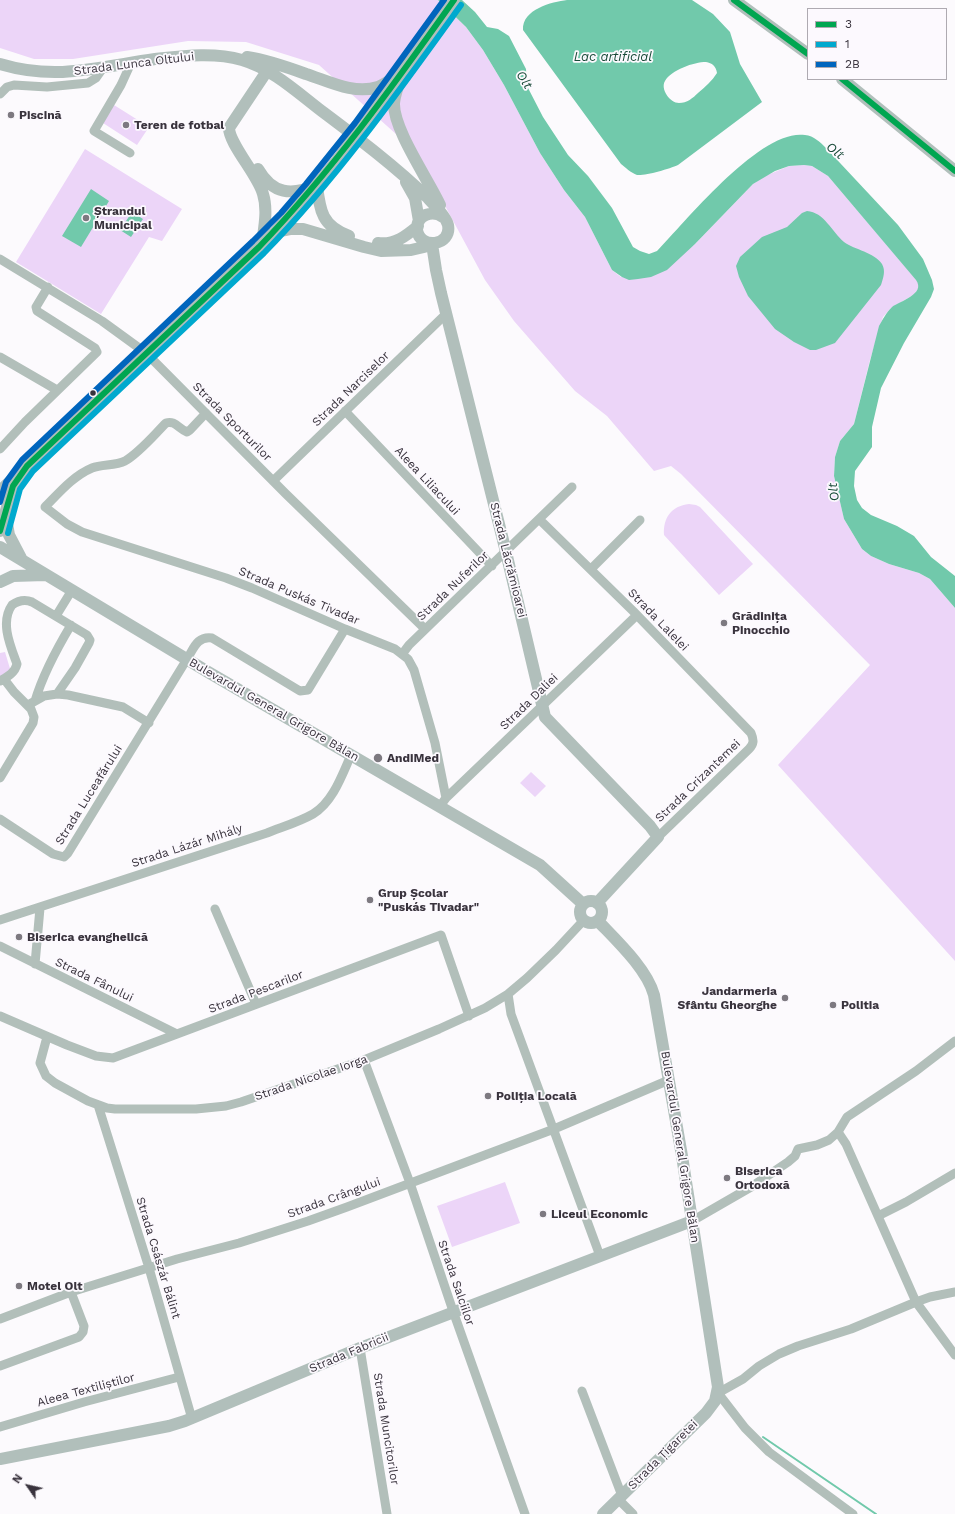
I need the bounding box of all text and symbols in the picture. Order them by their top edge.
legend [807,8,947,80]
text: 3 [845,17,852,31]
text: 1 [845,37,850,51]
street label: Strada Lunca Oltului [73,49,195,79]
water label: Lac artificial [574,49,652,65]
text: 2B [845,57,860,71]
water label: Olt [512,68,536,92]
place label: Piscină [19,108,62,122]
marker: Piscină [6,110,16,120]
place label: Teren de fotbal [134,118,224,132]
marker: Teren de fotbal [121,120,131,130]
water label: Olt [823,139,847,163]
place label: Ștrandul Municipal [94,204,152,232]
marker: Ștrandul Municipal [81,213,91,223]
street label: Strada Narciselor [309,348,393,430]
street label: Strada Sporturilor [189,379,275,465]
unlabelled marker [88,388,98,398]
street label: Aleea Liliacului [391,444,463,518]
water label: Olt [825,482,843,502]
street label: Strada Lăcrămioarei [487,501,529,619]
street label: Strada Nuferilor [414,548,492,624]
street label: Strada Puskás Tivadar [236,564,362,628]
street label: Strada Lalelei [625,586,691,654]
place label: Grădinița Pinocchio [732,609,790,637]
marker: Grădinița Pinocchio [719,618,729,628]
street label: Bulevardul General Grigore Bălan [186,655,362,765]
street label: Strada Daliei [497,671,561,733]
street label: Strada Crizantemei [652,737,744,825]
street label: Strada Luceafărului [52,742,126,848]
place label: AndiMed [387,751,439,765]
marker: AndiMed [372,752,384,764]
street label: Strada Lázár Mihály [130,821,244,871]
place label: Grup Școlar "Puskás Tivadar" [378,886,479,914]
marker: Grup Școlar "Puskás Tivadar" [365,895,375,905]
place label: Biserica evanghelică [27,930,148,944]
marker: Biserica evanghelică [14,932,24,942]
street label: Strada Fânului [53,955,135,1005]
street label: Strada Pescarilor [207,967,305,1017]
place label: Jandarmeria Sfântu Gheorghe [678,984,777,1012]
marker: Jandarmeria Sfântu Gheorghe [780,993,790,1003]
place label: Politia [841,998,879,1012]
marker: Politia [828,1000,838,1010]
street label: Bulevardul General Grigore Bălan [658,1050,702,1244]
street label: Strada Nicolae Iorga [253,1052,369,1104]
place label: Poliția Locală [496,1089,577,1103]
marker: Poliția Locală [483,1091,493,1101]
place label: Biserica Ortodoxă [735,1164,790,1192]
marker: Biserica Ortodoxă [722,1173,732,1183]
street label: Strada Crângului [286,1174,382,1222]
street label: Strada Császár Bálint [133,1195,183,1321]
place label: Liceul Economic [551,1207,648,1221]
marker: Liceul Economic [538,1209,548,1219]
street label: Strada Salciilor [435,1238,477,1328]
place label: Motel Olt [27,1279,82,1293]
marker: Motel Olt [14,1281,24,1291]
street label: Strada Fabricii [307,1330,391,1376]
street label: Aleea Textiliștilor [35,1370,137,1410]
street label: Strada Muncitorilor [370,1372,402,1486]
street label: Strada Țigaretei [625,1417,701,1493]
north arrow [8,1466,48,1506]
text: N [10,1472,25,1486]

